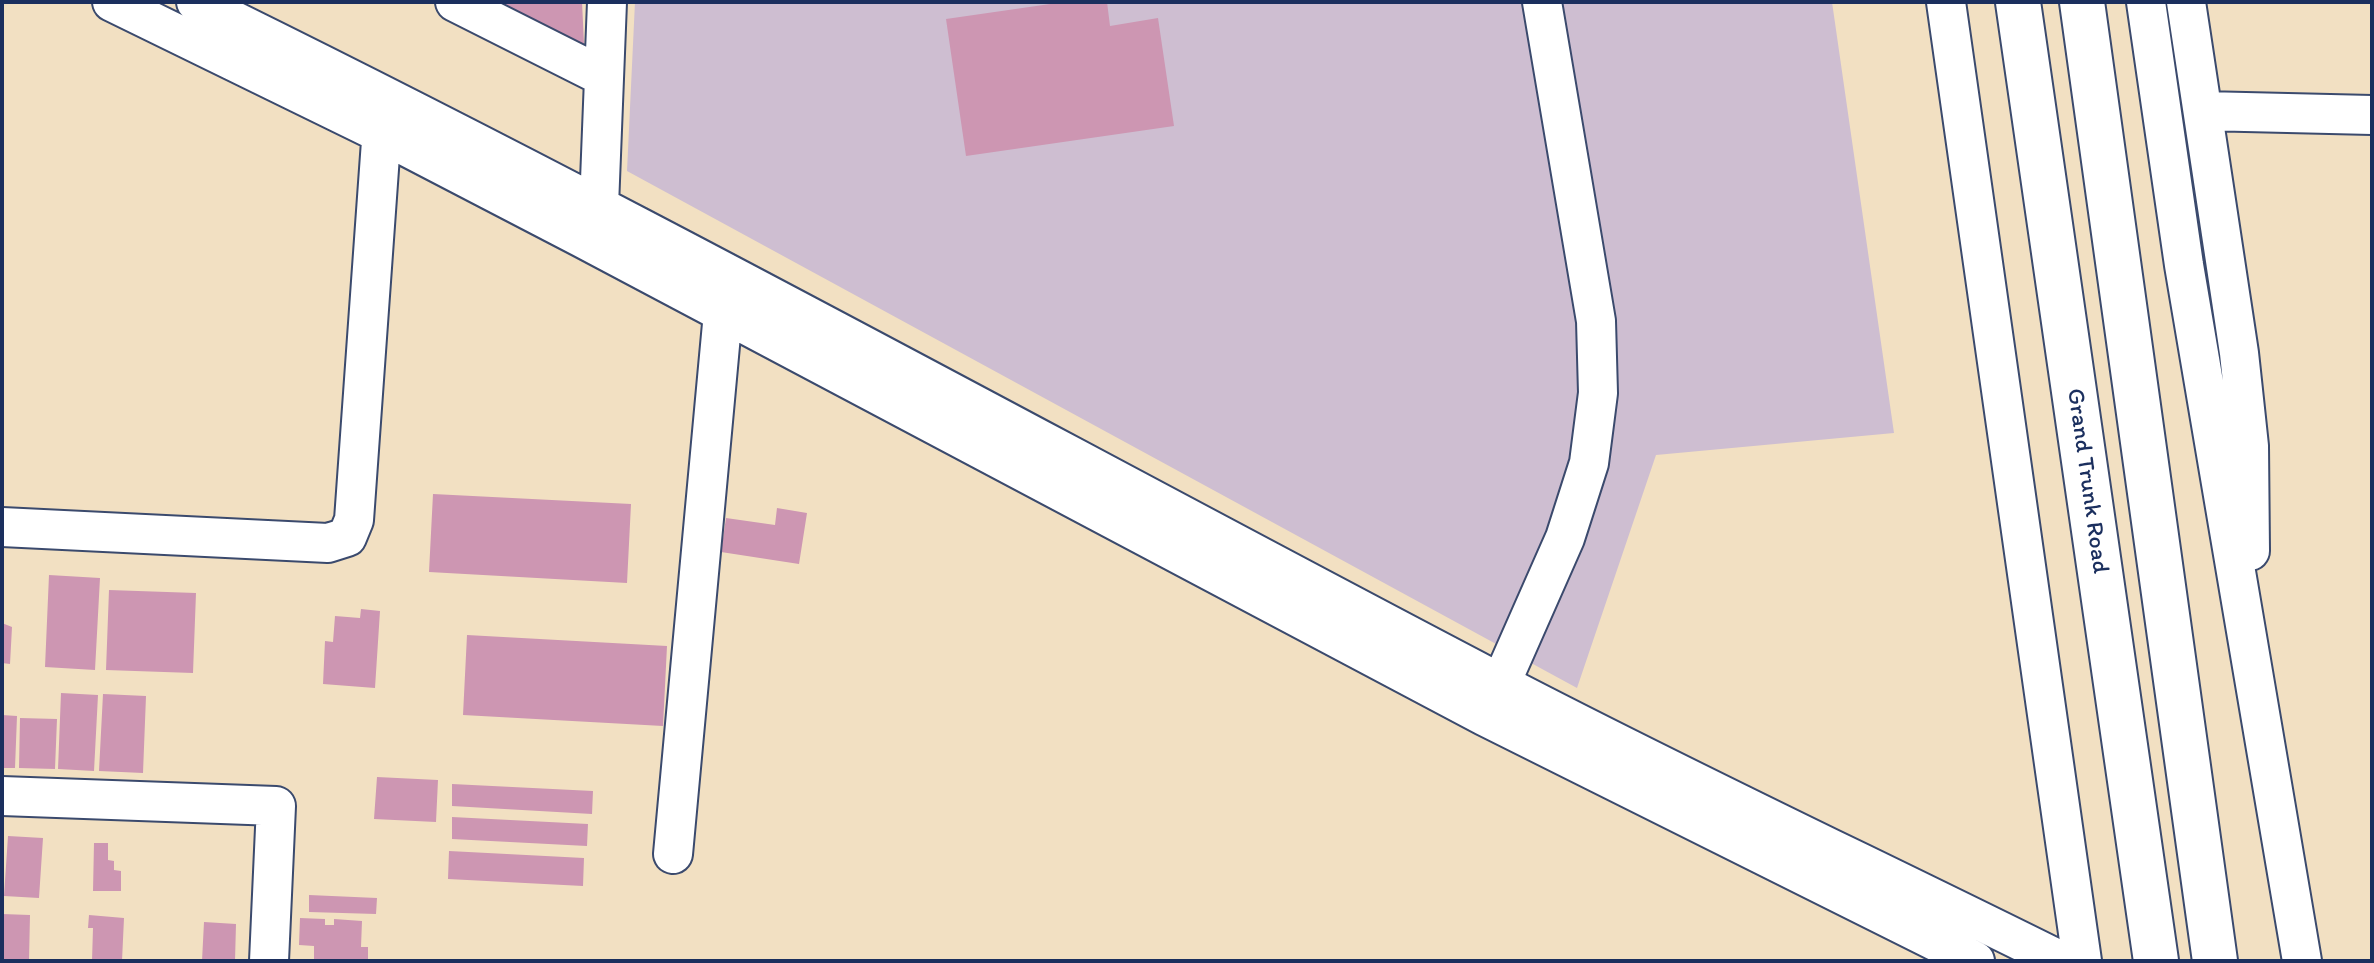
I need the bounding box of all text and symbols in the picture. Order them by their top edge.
street label: Grand Trunk Road [2060,387,2114,575]

